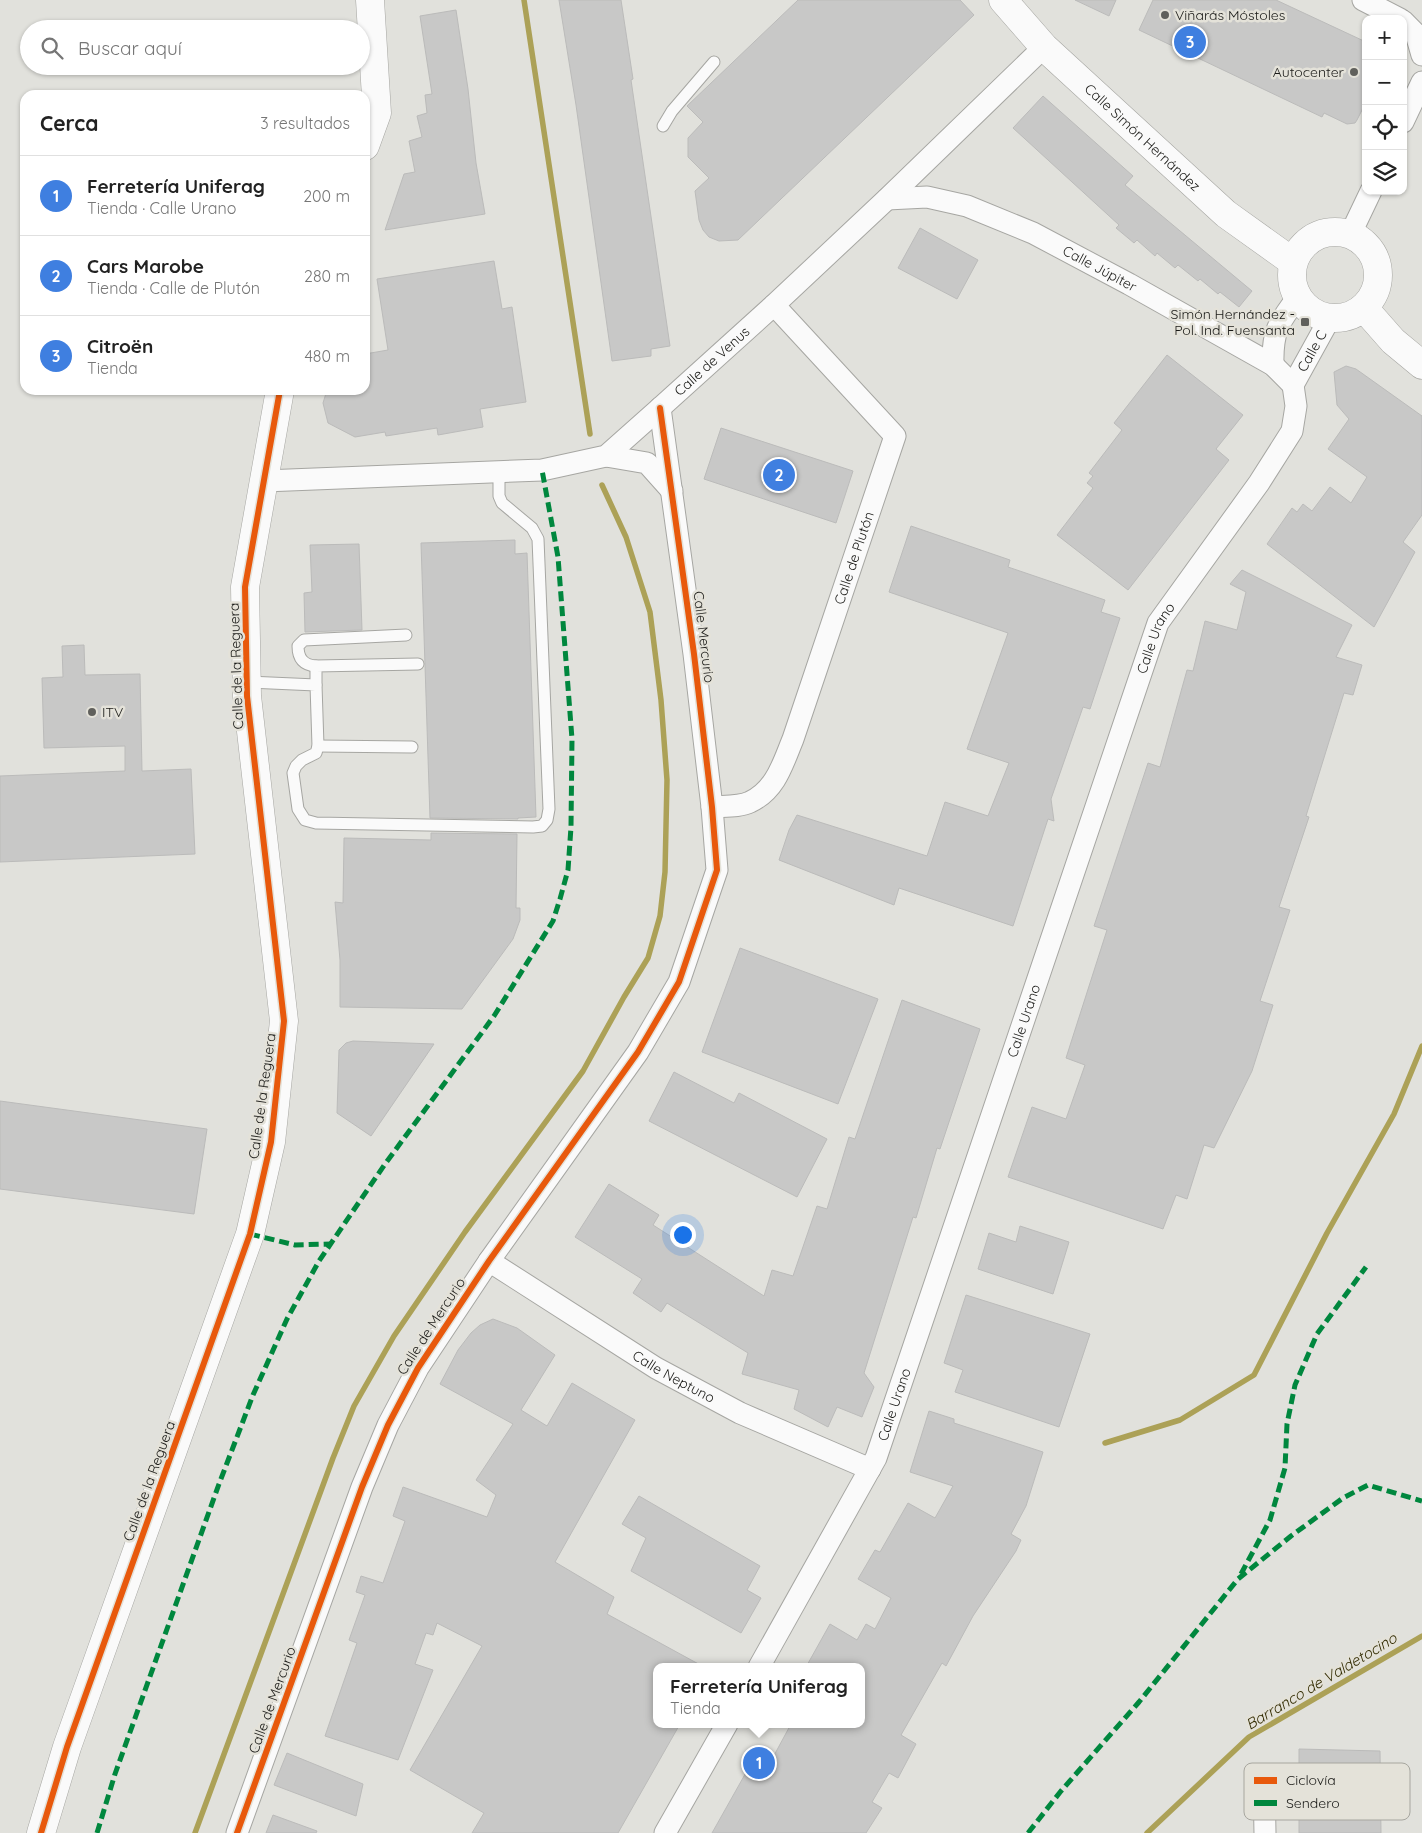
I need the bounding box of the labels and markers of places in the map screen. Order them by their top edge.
place label: Viñarás Móstoles [1175,6,1285,24]
marker: Viñarás Móstoles [1159,9,1171,21]
pin: 3 [1174,23,1206,61]
place label: Autocenter [1273,63,1345,81]
marker: Autocenter [1348,66,1360,78]
place label: Simón Hernández - Pol. Ind. Fuensanta [1171,305,1295,339]
marker: Simón Hernández - Pol. Ind. Fuensanta [1299,316,1311,328]
pin: 2 [763,456,795,494]
place label: ITV [102,703,123,721]
marker: ITV [86,706,98,718]
pin: 1 [743,1744,775,1782]

